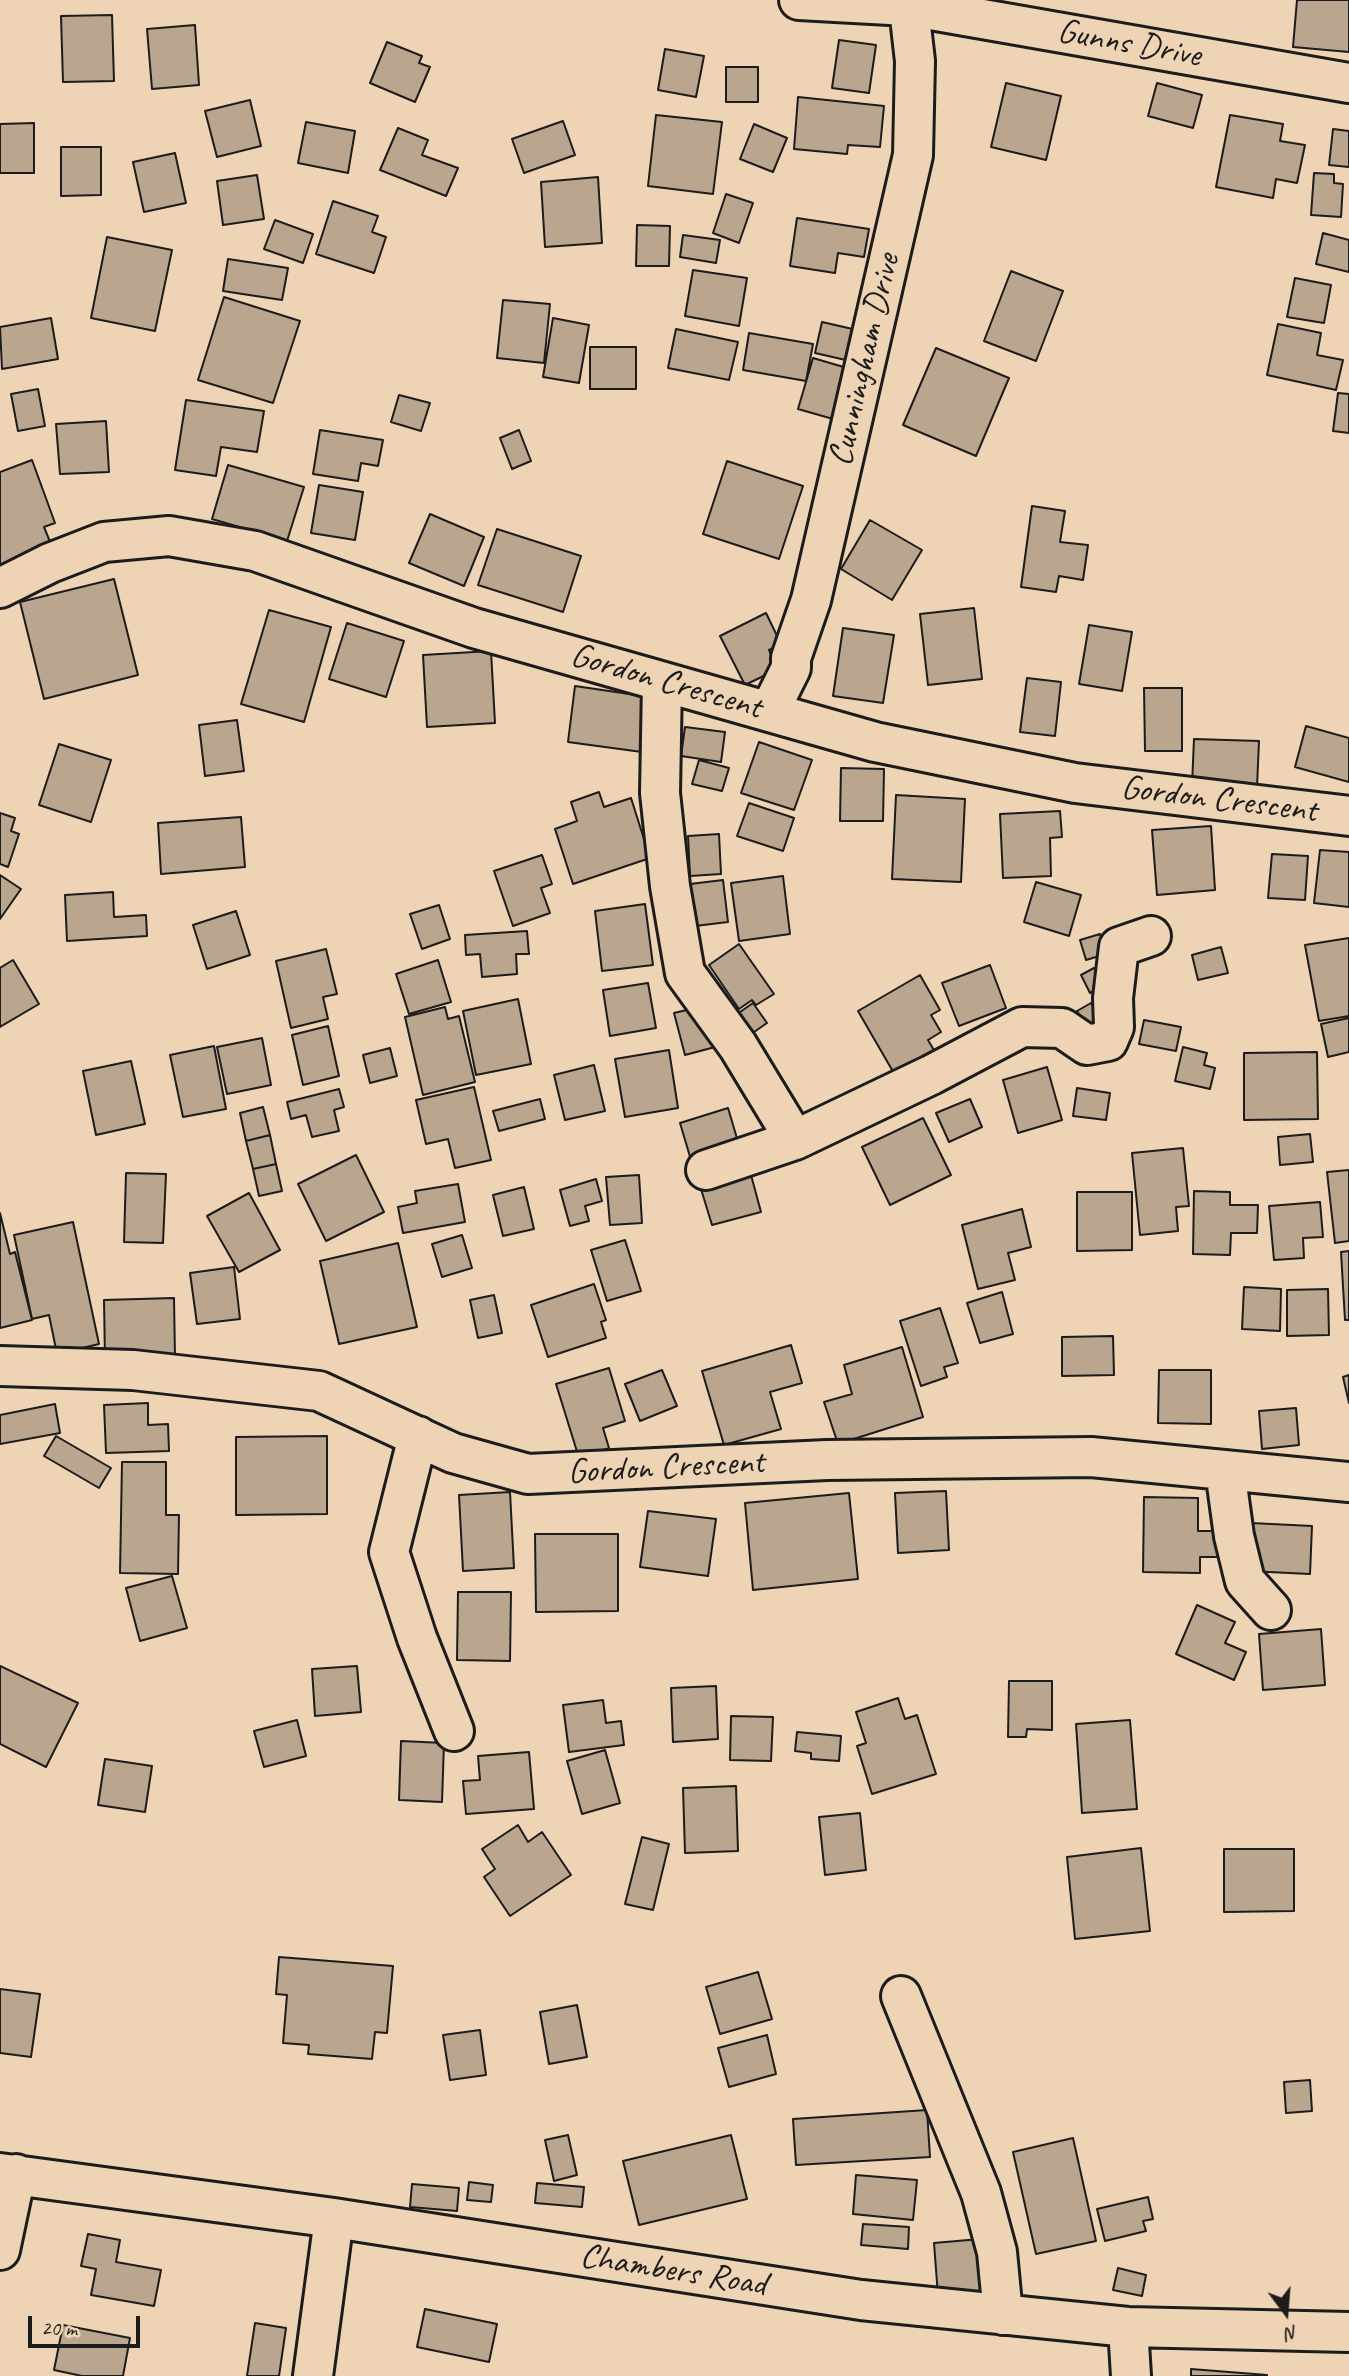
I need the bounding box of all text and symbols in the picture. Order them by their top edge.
street label: Gunns Drive [1054,11,1204,77]
street label: Cunningham Drive [820,250,910,470]
street label: Gordon Crescent [566,635,766,729]
street label: Gordon Crescent [1119,767,1319,833]
street label: Gordon Crescent [567,1442,765,1494]
street label: Chambers Road [577,2236,769,2306]
north arrow [1251,2278,1321,2348]
scale bar [32,2302,144,2346]
text: 20 m [41,2315,77,2341]
text: N [1283,2320,1301,2346]

